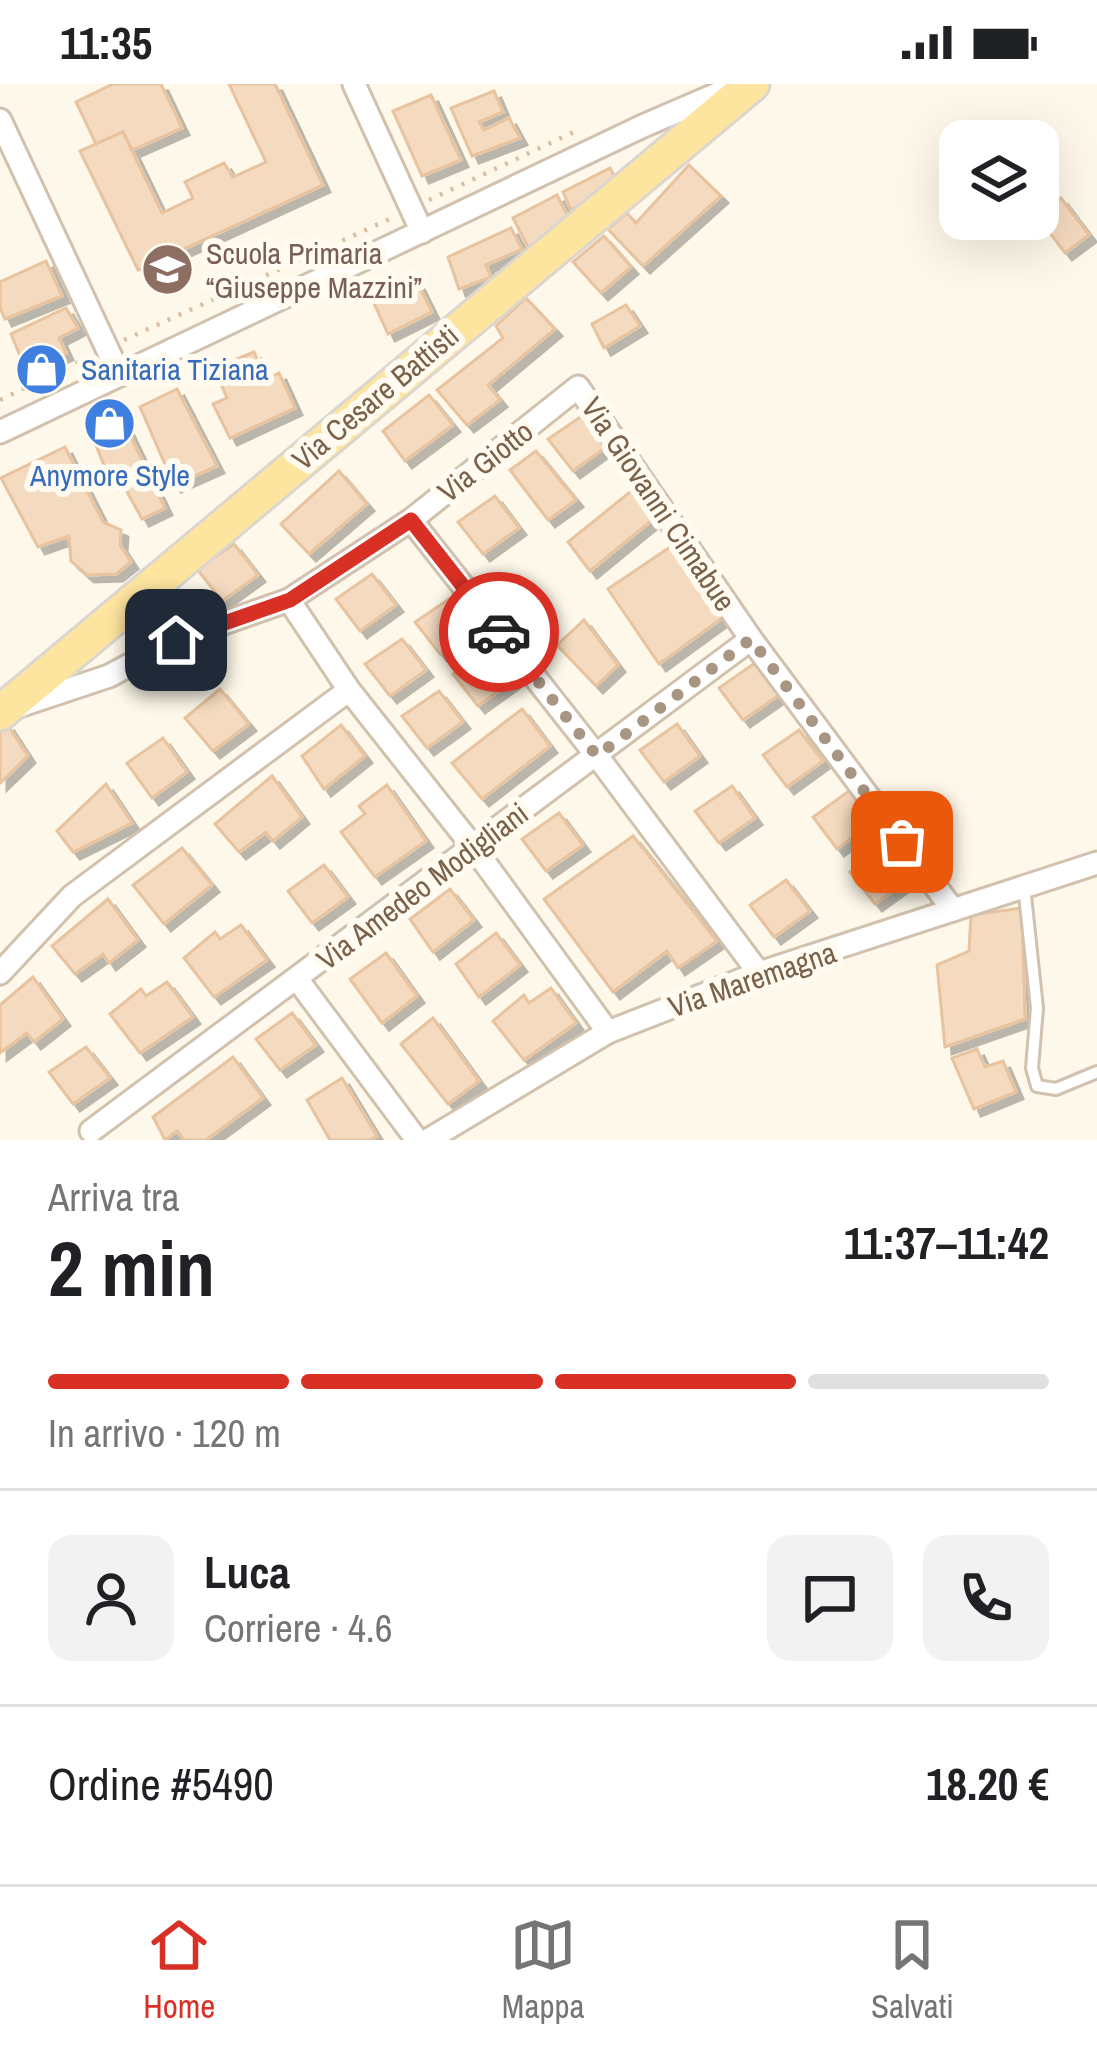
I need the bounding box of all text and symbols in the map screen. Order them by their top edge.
text: 11:35 [60,12,152,73]
map controls [939,120,1059,240]
button: layers [939,120,1059,240]
place label: Scuola Primaria “Giuseppe Mazzini” [206,233,422,307]
school or university icon: Scuola Primaria “Giuseppe Mazzini” [139,242,195,298]
street label: Via Cesare Battisti [283,315,467,479]
shop icon: Sanitaria Tiziana [14,341,70,397]
place label: Sanitaria Tiziana [81,349,269,389]
street label: Via Giovanni Cimabue [573,389,745,619]
shop icon: Anymore Style [82,395,138,451]
street label: Via Giotto [429,411,541,511]
place label: Anymore Style [29,455,190,495]
courier [439,572,559,692]
pin [125,589,227,691]
icon: car [466,599,532,665]
icon: home [143,607,209,673]
pin [851,791,953,893]
street label: Via Amedeo Modigliani [308,793,536,979]
icon: bag [869,809,935,875]
street label: Via Maremagna [663,932,841,1026]
text: Arriva tra [48,1171,180,1223]
text: 11:37–11:42 [844,1212,1049,1273]
text: 2 min [48,1215,215,1320]
text: In arrivo · 120 m [48,1407,281,1459]
button: person [48,1535,174,1661]
button: chat [767,1535,893,1661]
button: phone [923,1535,1049,1661]
text: Luca [204,1541,290,1602]
text: Corriere · 4.6 [204,1602,392,1654]
text: Ordine #5490 [48,1753,274,1814]
text: 18.20 € [926,1753,1049,1814]
tab: Home [143,1912,215,2028]
tab: Mappa [502,1912,585,2028]
tab: Salvati [871,1912,954,2028]

